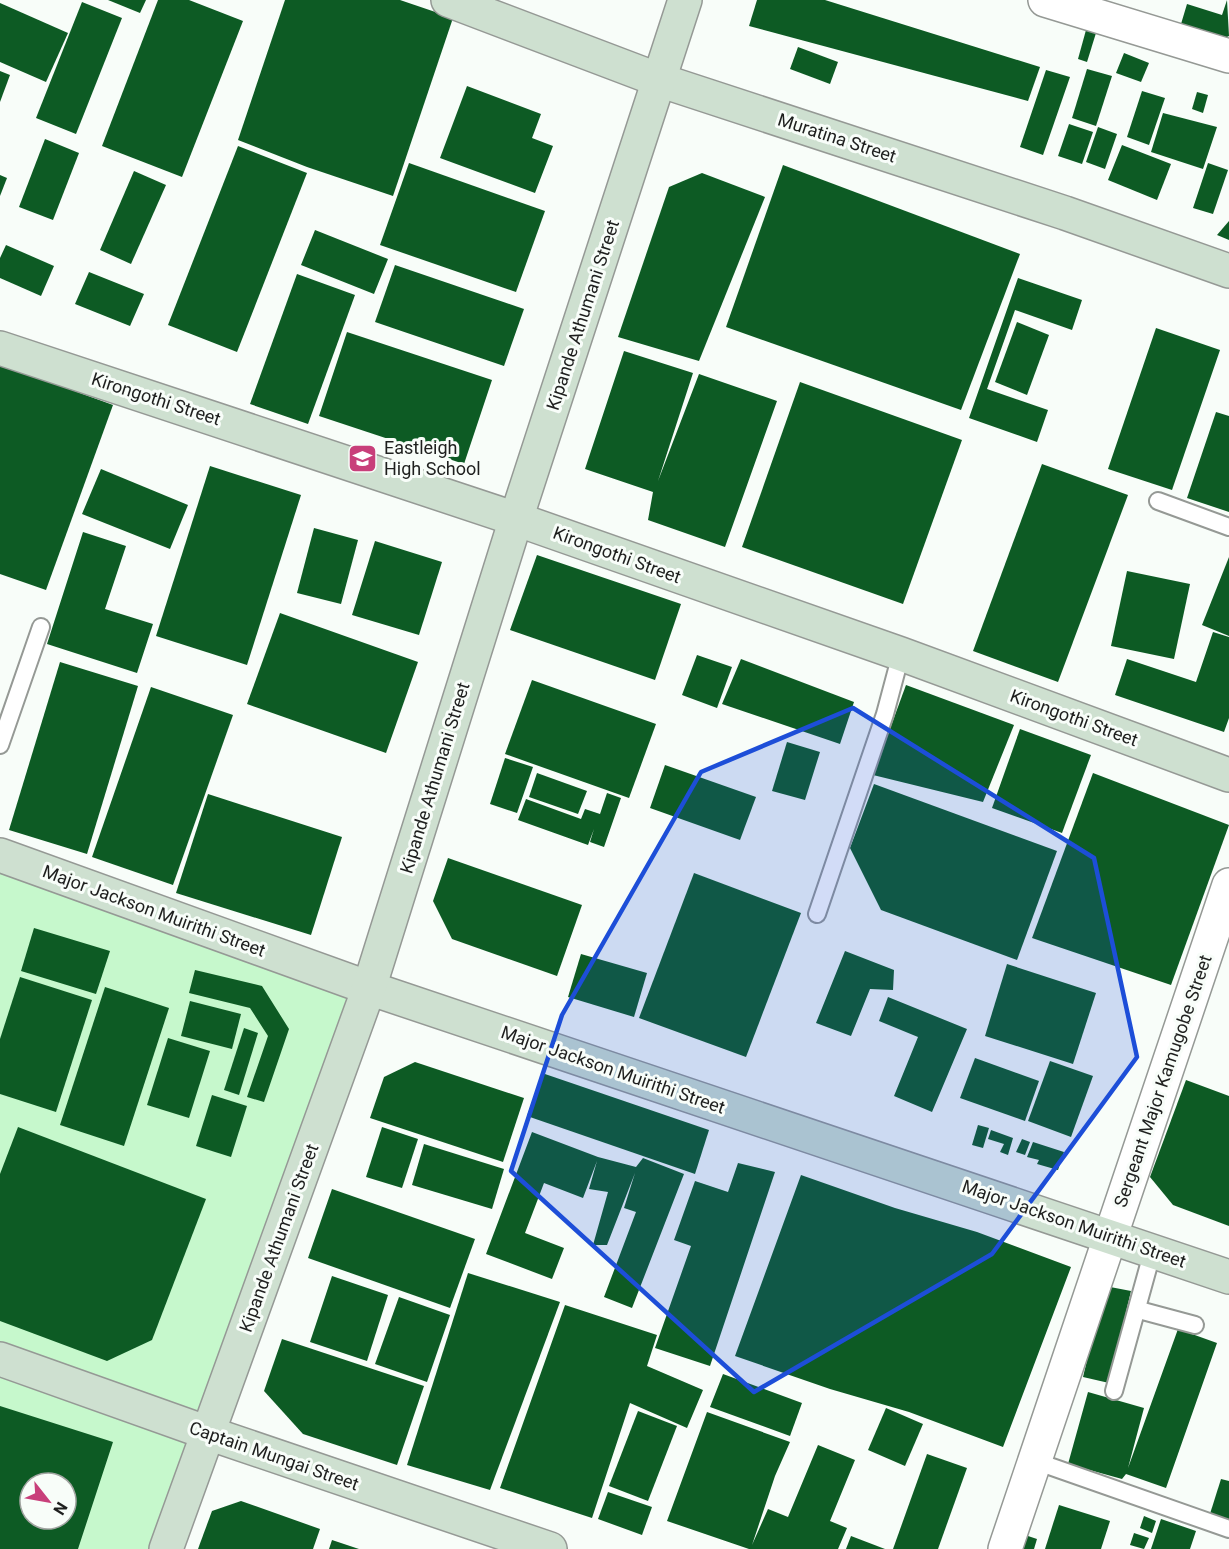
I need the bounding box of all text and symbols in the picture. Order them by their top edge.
street label: Muratina Street [775,109,899,167]
street label: Kipande Athumani Street [542,217,623,413]
street label: Kirongothi Street [89,368,223,429]
place label: Eastleigh High School [384,437,481,479]
school or university icon: Eastleigh High School [347,442,379,474]
street label: Kirongothi Street [550,522,684,587]
street label: Kipande Athumani Street [395,680,474,876]
street label: Kirongothi Street [1007,685,1141,750]
street label: Major Jackson Muirithi Street [40,860,269,961]
street label: Sergeant Major Kamugobe Street [1109,952,1216,1210]
street label: Major Jackson Muirithi Street [498,1021,728,1118]
street label: Kipande Athumani Street [235,1141,322,1335]
street label: Major Jackson Muirithi Street [959,1175,1189,1272]
street label: Captain Mungai Street [187,1417,362,1494]
north arrow [18,1471,78,1531]
text: N [49,1499,71,1518]

